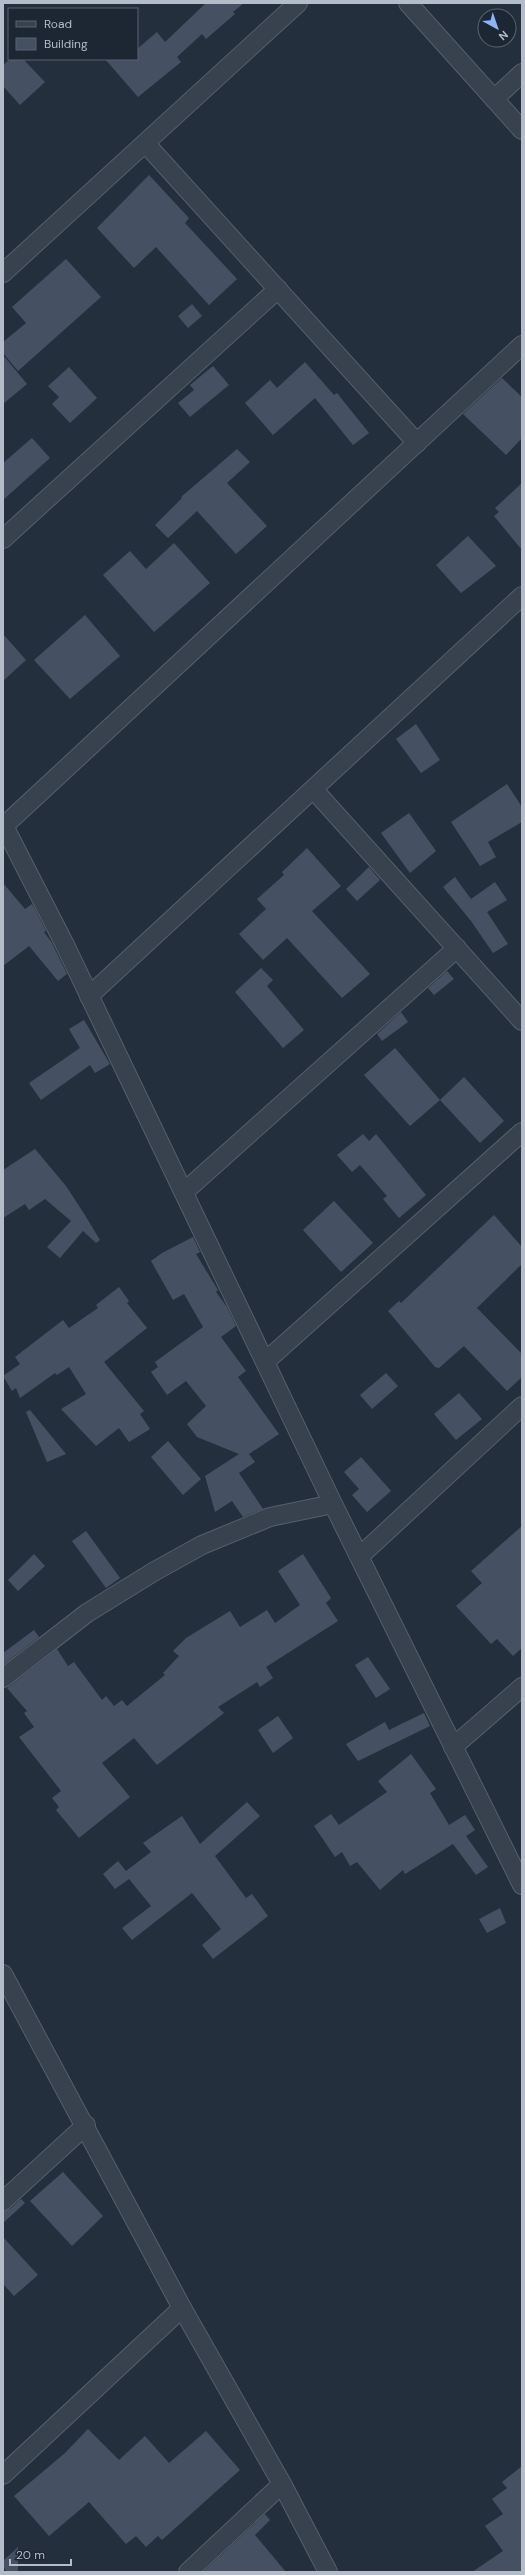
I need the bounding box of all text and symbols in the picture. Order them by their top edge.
legend [8,8,138,60]
north arrow [477,8,517,48]
text: Road [44,16,72,32]
text: N [496,28,511,44]
text: Building [44,36,88,52]
scale bar [10,2541,71,2567]
text: 20 m [16,2547,45,2563]

